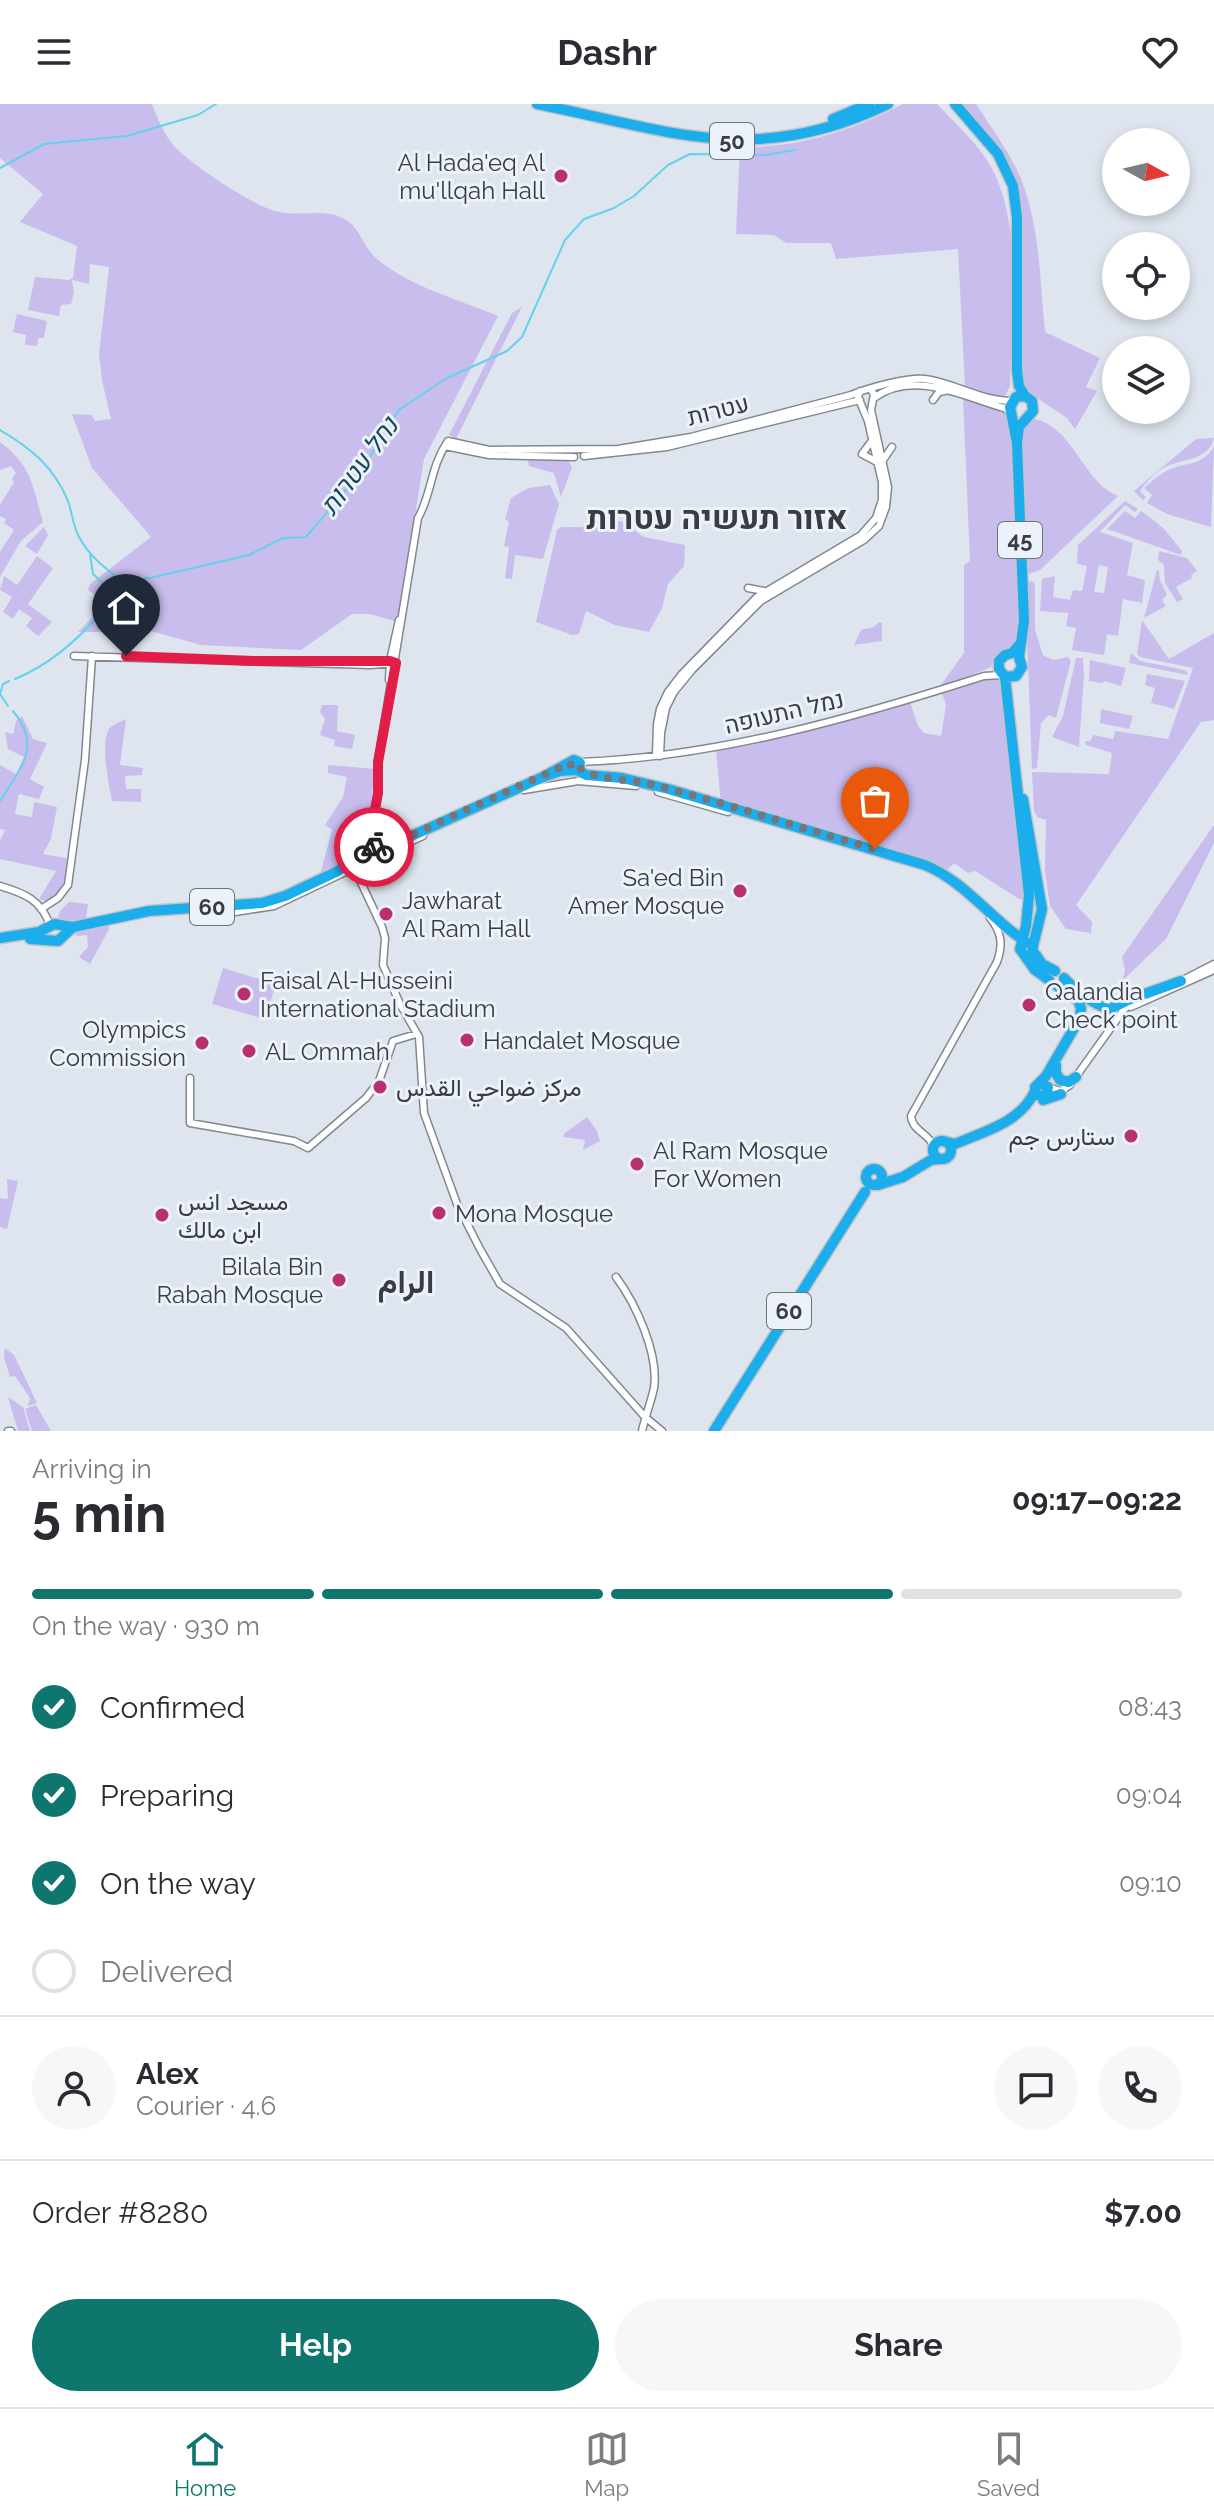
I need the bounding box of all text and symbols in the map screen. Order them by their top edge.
icon: menu [32,30,76,74]
icon: heart [1138,30,1182,74]
text: Dashr [557,31,657,73]
road number: 50 [710,123,754,159]
north arrow [1102,128,1190,216]
map controls [1102,128,1190,424]
place label: Al Hada'eq Al mu'llqah Hall [398,148,545,205]
marker: Al Hada'eq Al mu'llqah Hall [552,167,570,185]
button: locate [1102,232,1190,320]
button: layers [1102,336,1190,424]
street label: עטרות [684,388,752,432]
water label: נחל עטרות [314,410,405,520]
district label: אזור תעשיה עטרות [587,499,847,536]
road number: 45 [998,522,1042,558]
pin [92,574,160,656]
icon: home [104,586,148,630]
street label: נמל התעופה [721,684,847,740]
pin [841,767,909,849]
icon: bag [853,779,897,823]
courier [334,807,414,887]
icon: bike [352,825,396,869]
place label: Sa'ed Bin Amer Mosque [568,863,724,920]
marker: Sa'ed Bin Amer Mosque [731,882,749,900]
place label: Jawharat Al Ram Hall [402,886,531,943]
road number: 60 [190,889,234,925]
marker: Jawharat Al Ram Hall [377,905,395,923]
place label: Faisal Al-Husseini International Stadium [260,966,496,1023]
place label: Qalandia Check point [1045,977,1178,1034]
marker: Faisal Al-Husseini International Stadium [235,985,253,1003]
marker: Qalandia Check point [1020,996,1038,1014]
place label: Olympics Commission [49,1015,186,1072]
place label: Handalet Mosque [483,1026,680,1055]
marker: Handalet Mosque [458,1031,476,1049]
marker: Olympics Commission [193,1034,211,1052]
place label: AL Ommah [265,1037,390,1066]
marker: AL Ommah [240,1042,258,1060]
place label: مركز ضواحي القدس [396,1073,582,1107]
marker: مركز ضواحي القدس [371,1078,389,1096]
place label: ستارس جم [1008,1122,1115,1153]
marker: ستارس جم [1122,1127,1140,1145]
place label: Al Ram Mosque For Women [653,1136,828,1193]
marker: Al Ram Mosque For Women [628,1155,646,1173]
place label: مسجد انس ابن مالك [178,1187,288,1244]
place label: Mona Mosque [455,1199,613,1228]
marker: Mona Mosque [430,1204,448,1222]
marker: مسجد انس ابن مالك [153,1206,171,1224]
place label: Bilala Bin Rabah Mosque [157,1252,323,1309]
district label: الرام [378,1263,434,1303]
marker: Bilala Bin Rabah Mosque [330,1271,348,1289]
road number: 60 [767,1293,811,1329]
text: Arriving in [32,1454,152,1484]
text: 09:17–09:22 [1012,1482,1182,1517]
text: 5 min [32,1483,166,1544]
text: On the way · 930 m [32,1611,260,1641]
icon: check [32,1685,76,1729]
text: Confirmed [100,1690,245,1725]
text: 08:43 [1118,1692,1182,1722]
icon: check [32,1773,76,1817]
text: Preparing [100,1778,234,1813]
text: 09:04 [1116,1780,1182,1810]
icon: check [32,1861,76,1905]
text: On the way [100,1866,256,1901]
text: 09:10 [1119,1868,1182,1898]
text: Delivered [100,1954,233,1989]
button: person [32,2046,116,2130]
button: chat [994,2046,1078,2130]
button: phone [1098,2046,1182,2130]
text: Alex [136,2056,199,2091]
text: Courier · 4.6 [136,2091,276,2121]
text: Order #8280 [32,2195,208,2230]
text: $7.00 [1104,2195,1182,2230]
button: Help [32,2299,599,2391]
button: Share [615,2299,1182,2391]
tab: Home [174,2427,236,2501]
tab: Map [584,2427,629,2501]
tab: Saved [977,2427,1040,2501]

